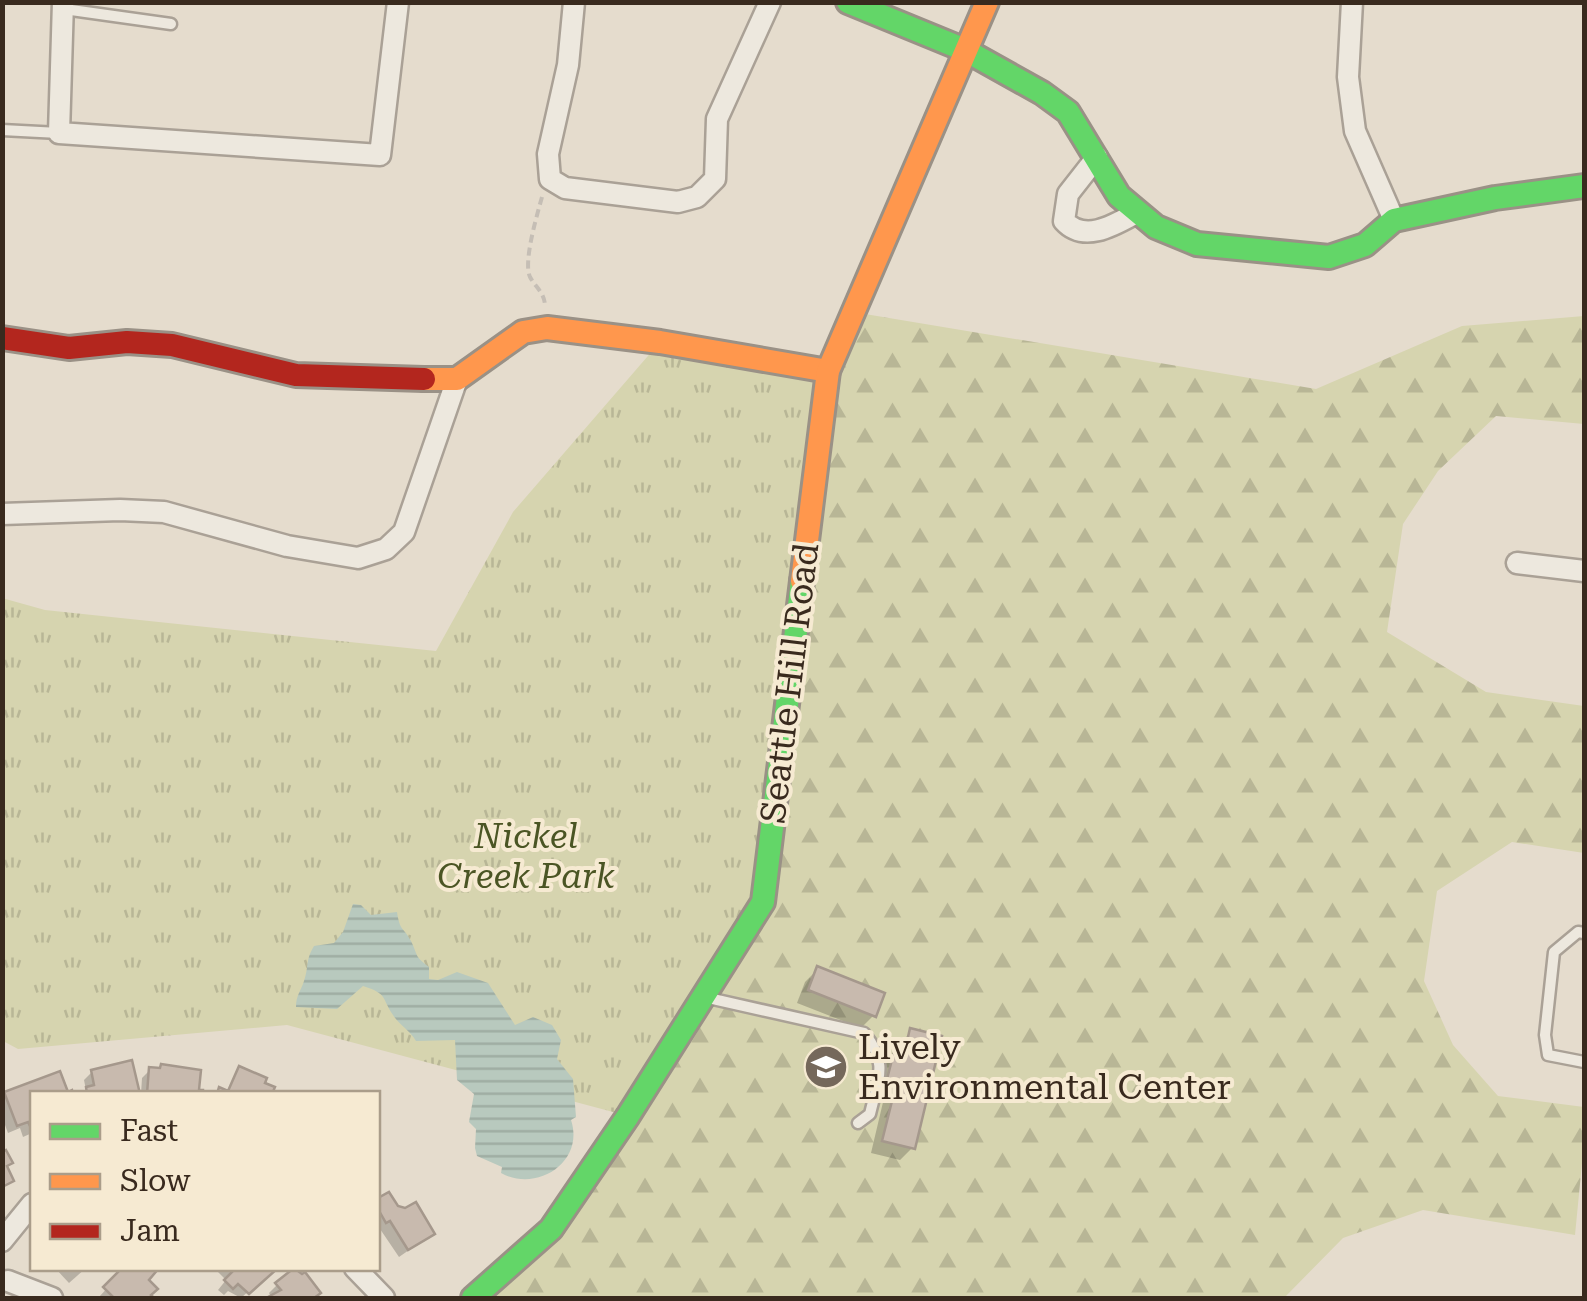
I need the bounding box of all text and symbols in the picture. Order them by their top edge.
street label: Seattle Hill Road [752,540,828,826]
park label: Nickel Creek Park [437,816,615,897]
place label: Lively Environmental Center [858,1027,1231,1108]
school or university icon: Lively Environmental Center [803,1044,849,1090]
legend [30,1091,380,1271]
text: Fast [120,1113,178,1148]
text: Slow [120,1163,191,1198]
text: Jam [120,1213,180,1248]

